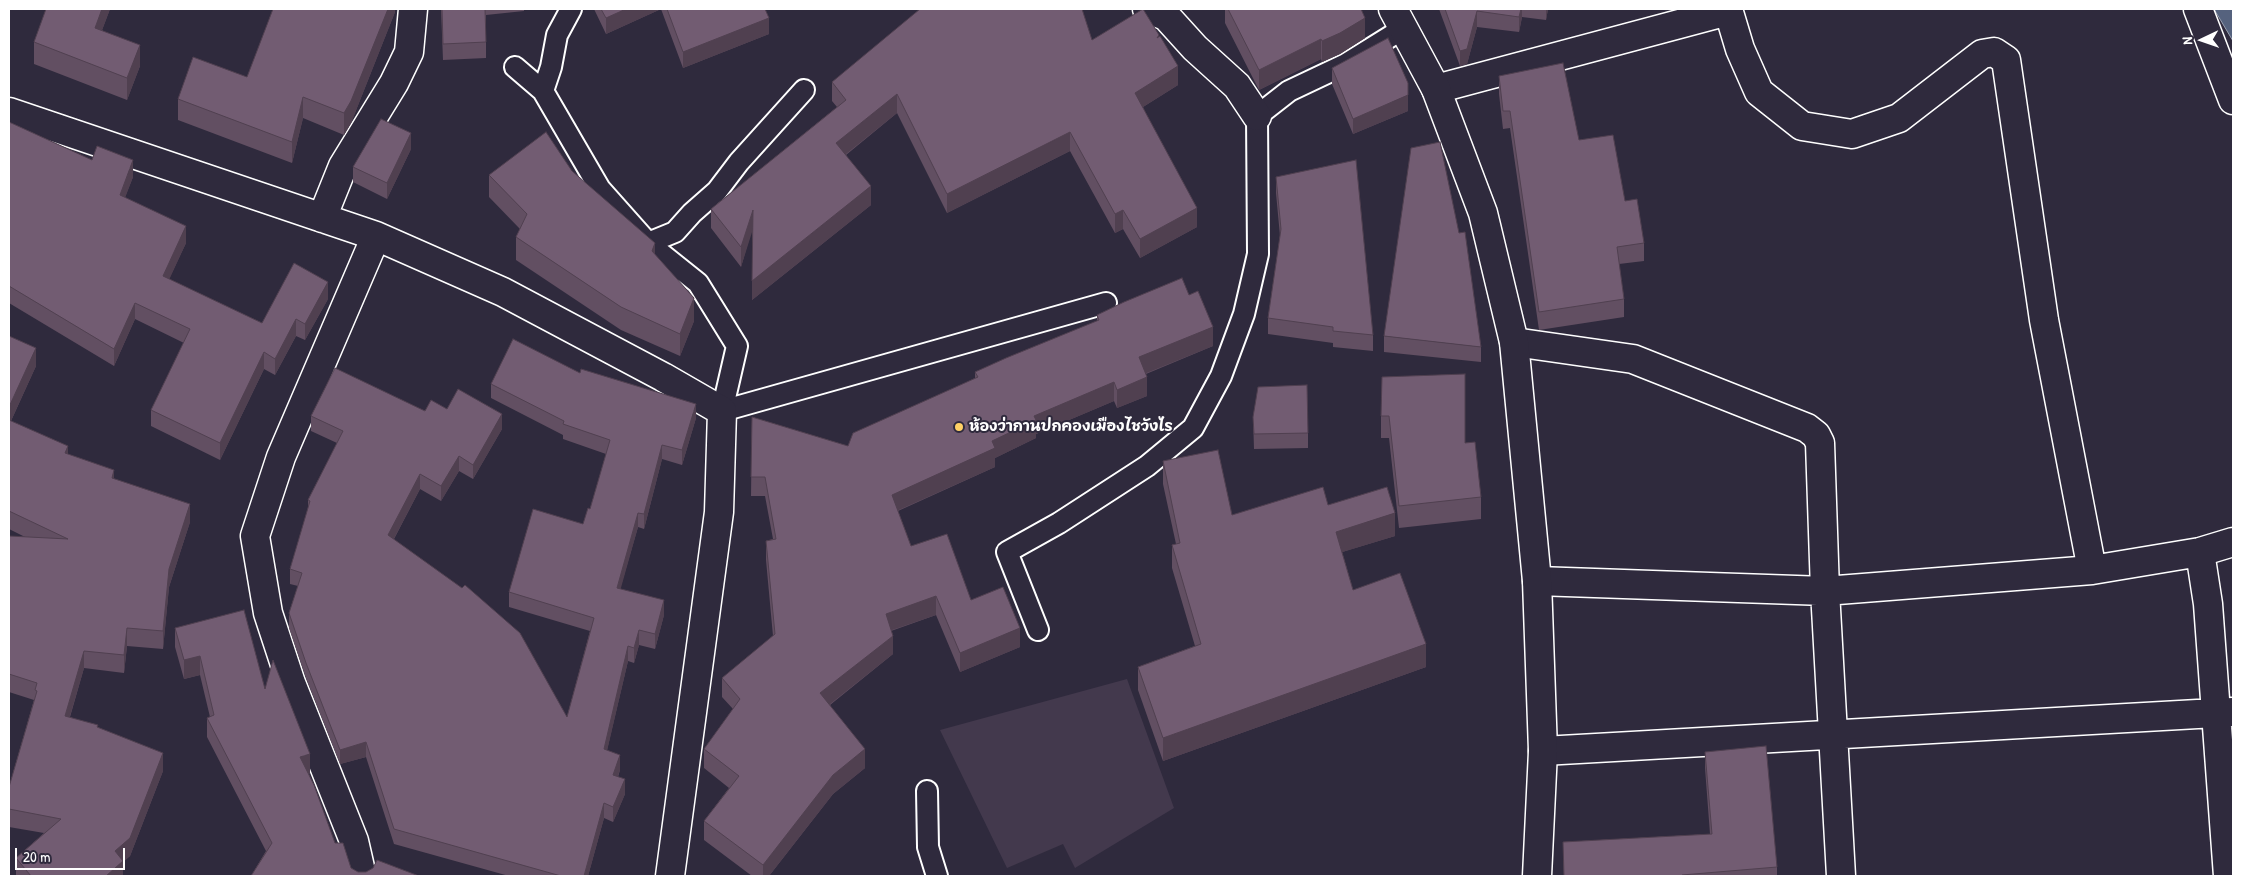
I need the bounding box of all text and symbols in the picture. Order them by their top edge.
north arrow [2177,15,2227,65]
text: N [2177,37,2196,45]
place label: ห้องว่ากานปกคองเมืองไชวังไร [969,418,1173,436]
marker: ห้องว่ากานปกคองเมืองไชวังไร [953,421,965,433]
scale bar [18,838,128,870]
text: 20 m [23,846,50,867]

